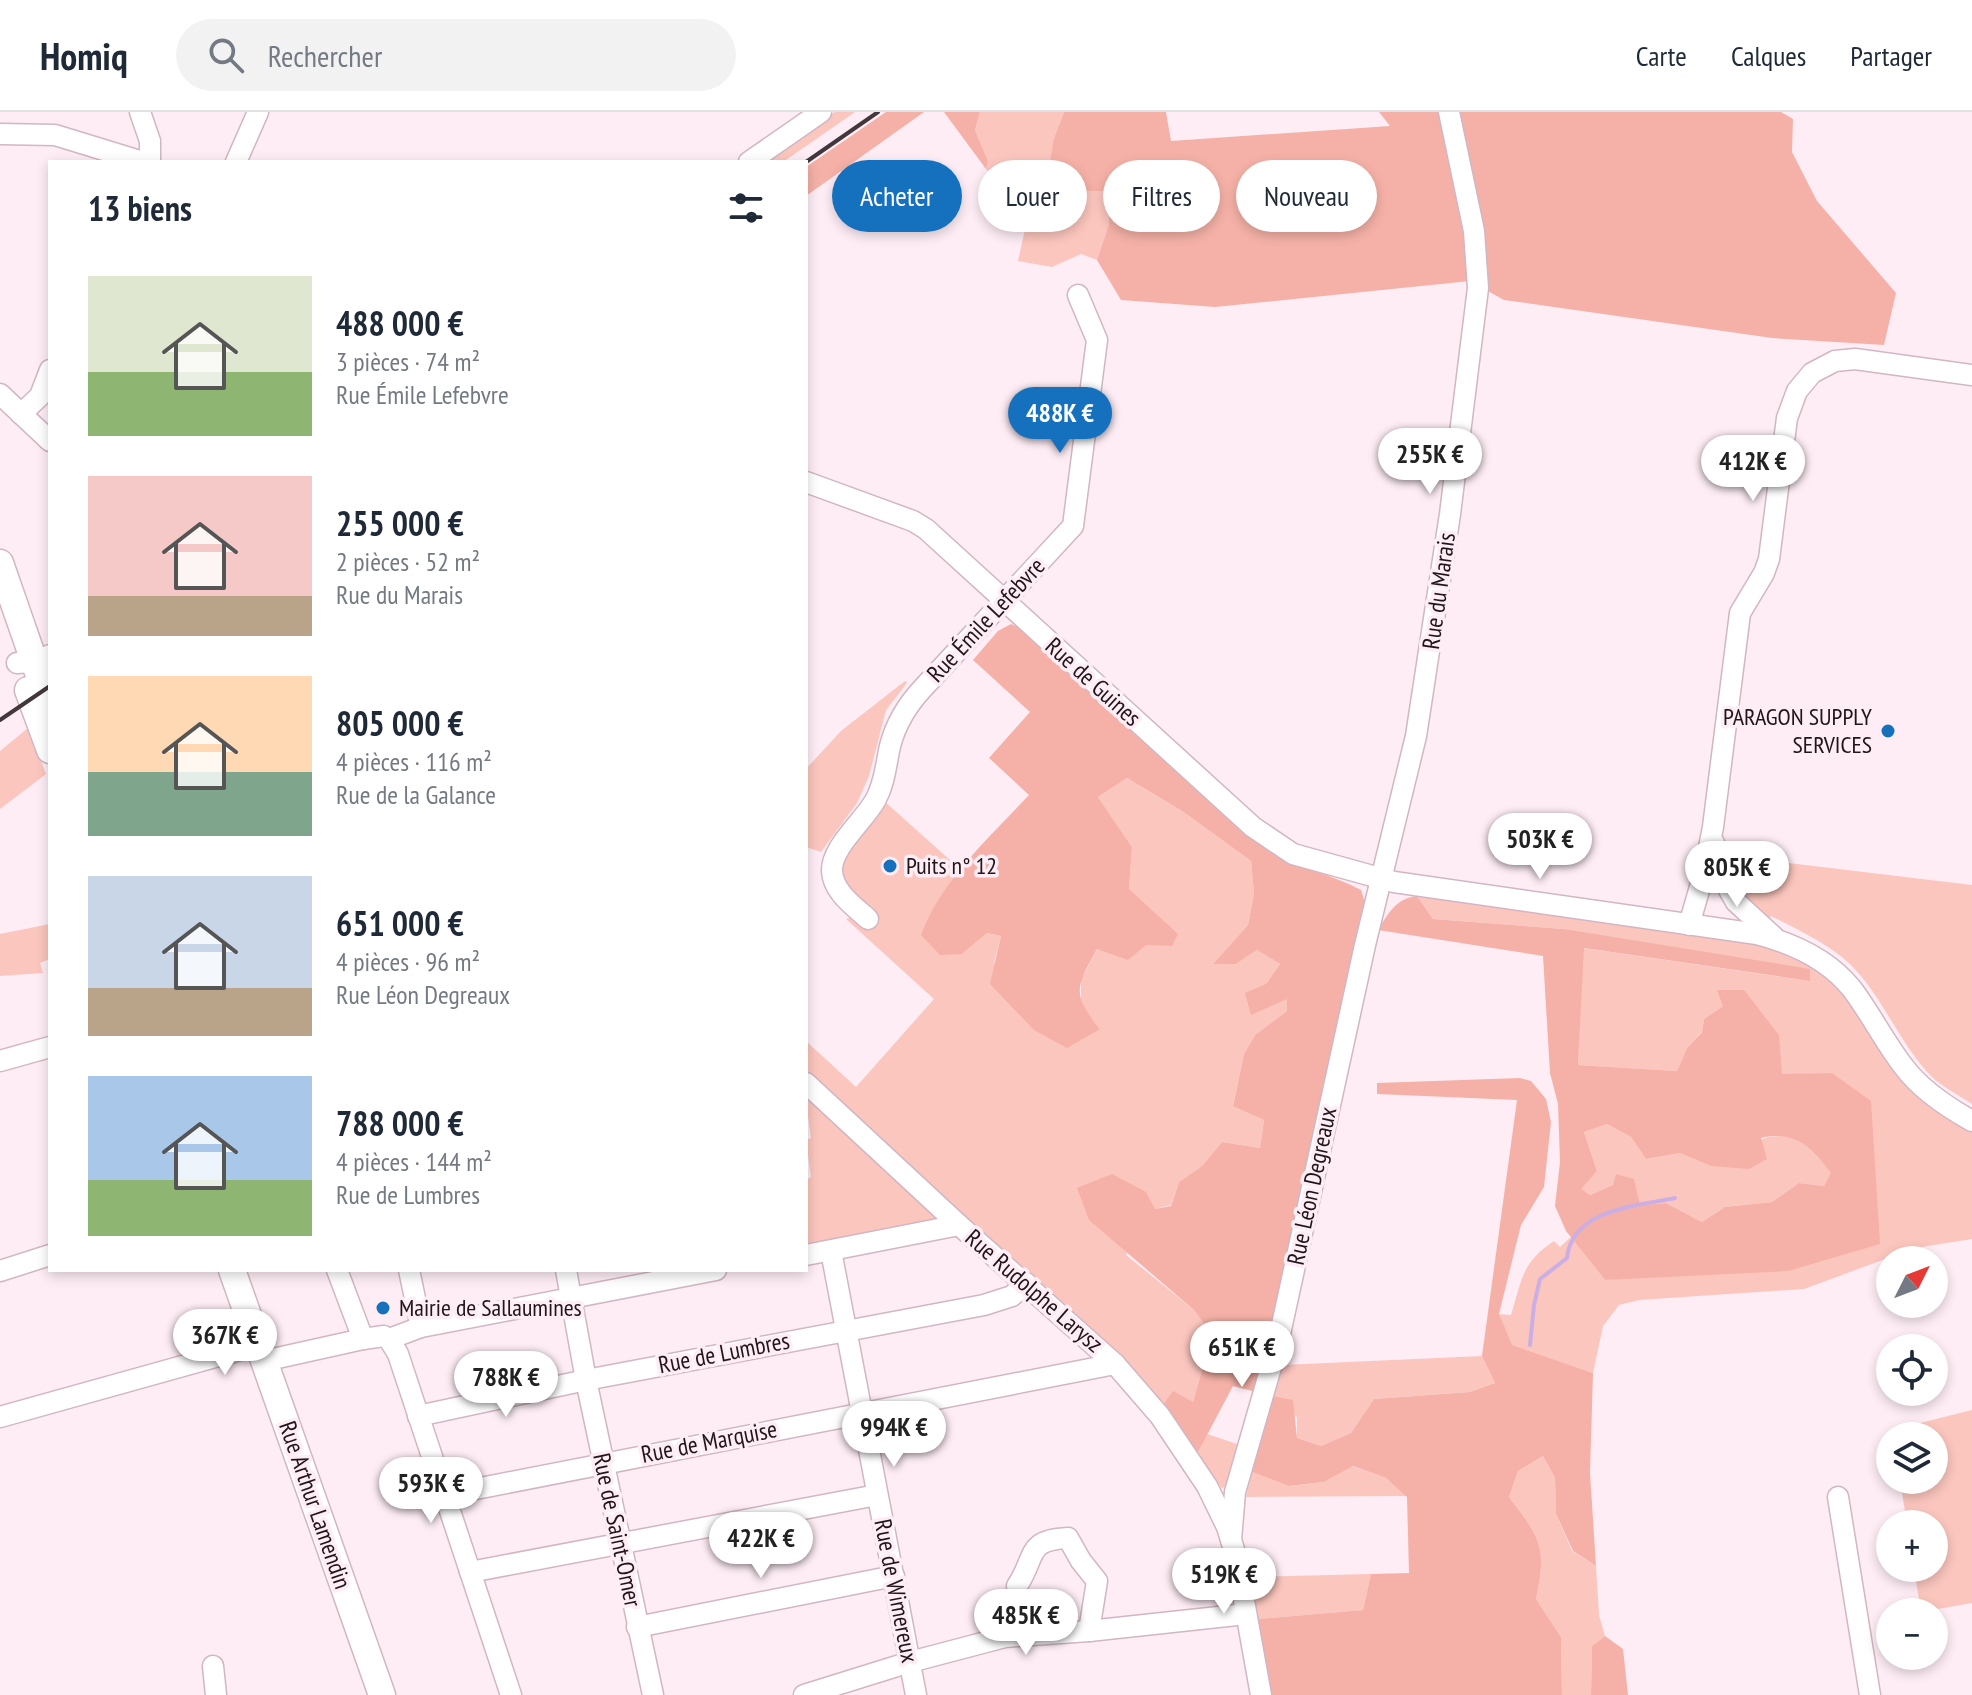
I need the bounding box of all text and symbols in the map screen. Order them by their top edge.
search box [176,19,736,91]
text: Homiq [40,31,128,80]
icon: search [204,33,248,77]
text: Rechercher [268,36,382,75]
text: Carte [1636,37,1687,74]
text: Calques [1731,37,1806,74]
text: Partager [1850,37,1932,74]
chip: Acheter [832,160,962,232]
chip: Louer [978,160,1087,232]
chip: Filtres [1103,160,1220,232]
chip: Nouveau [1236,160,1377,232]
text: 13 biens [88,186,192,230]
icon: filters [724,186,768,230]
text: 488 000 € [336,301,464,345]
icon: home [152,308,248,404]
text: 3 pièces · 74 m² [336,345,480,378]
text: Rue Émile Lefebvre [336,378,509,411]
pin: 488K € [995,387,1125,455]
text: 488K € [1026,396,1094,429]
pin: 255K € [1365,428,1495,496]
pin: 412K € [1688,435,1818,503]
text: 255K € [1396,437,1464,470]
text: 412K € [1719,444,1787,477]
text: 255 000 € [336,501,464,545]
icon: home [152,508,248,604]
street label: Rue du Marais [1415,531,1462,651]
text: 2 pièces · 52 m² [336,545,480,578]
street label: Rue Émile Lefebvre [920,551,1051,688]
text: Rue du Marais [336,578,463,611]
street label: Rue de Guines [1039,631,1148,733]
text: 805 000 € [336,701,464,745]
place label: PARAGON SUPPLY SERVICES [1723,701,1872,760]
icon: home [152,708,248,804]
marker: PARAGON SUPPLY SERVICES [1879,722,1897,740]
text: 4 pièces · 116 m² [336,745,492,778]
text: Rue de la Galance [336,778,496,811]
pin: 503K € [1475,813,1605,881]
text: 503K € [1506,822,1574,855]
pin: 805K € [1672,841,1802,909]
place label: Puits n° 12 [906,850,997,881]
text: 805K € [1703,850,1771,883]
marker: Puits n° 12 [881,857,899,875]
text: 651 000 € [336,901,464,945]
icon: home [152,908,248,1004]
text: 4 pièces · 96 m² [336,945,480,978]
text: Rue Léon Degreaux [336,978,510,1011]
text: 788 000 € [336,1101,464,1145]
street label: Rue Léon Degreaux [1280,1104,1343,1268]
icon: home [152,1108,248,1204]
text: 4 pièces · 144 m² [336,1145,492,1178]
text: Rue de Lumbres [336,1178,480,1211]
street label: Rue Rudolphe Larysz [959,1222,1110,1359]
north arrow [1876,1246,1948,1318]
map controls [1876,1246,1948,1670]
place label: Mairie de Sallaumines [399,1292,582,1323]
marker: Mairie de Sallaumines [374,1299,392,1317]
pin: 367K € [160,1309,290,1377]
text: 367K € [191,1318,259,1351]
pin: 651K € [1177,1321,1307,1389]
street label: Rue de Lumbres [656,1325,792,1380]
text: 651K € [1208,1330,1276,1363]
button: locate [1876,1334,1948,1406]
pin: 788K € [441,1351,571,1419]
text: 788K € [472,1360,540,1393]
pin: 994K € [829,1401,959,1469]
text: 994K € [860,1410,928,1443]
street label: Rue de Marquise [638,1413,780,1470]
street label: Rue Arthur Lamendin [272,1417,359,1593]
button: layers [1876,1422,1948,1494]
street label: Rue de Saint-Omer [586,1450,649,1610]
pin: 593K € [366,1457,496,1525]
text: 593K € [397,1466,465,1499]
button: + [1876,1510,1948,1582]
pin: 422K € [696,1512,826,1580]
street label: Rue de Wimereux [867,1516,926,1665]
text: 422K € [727,1521,795,1554]
pin: 519K € [1159,1548,1289,1616]
text: 519K € [1190,1557,1258,1590]
pin: 485K € [961,1589,1091,1657]
text: 485K € [992,1598,1060,1631]
button: − [1876,1598,1948,1670]

